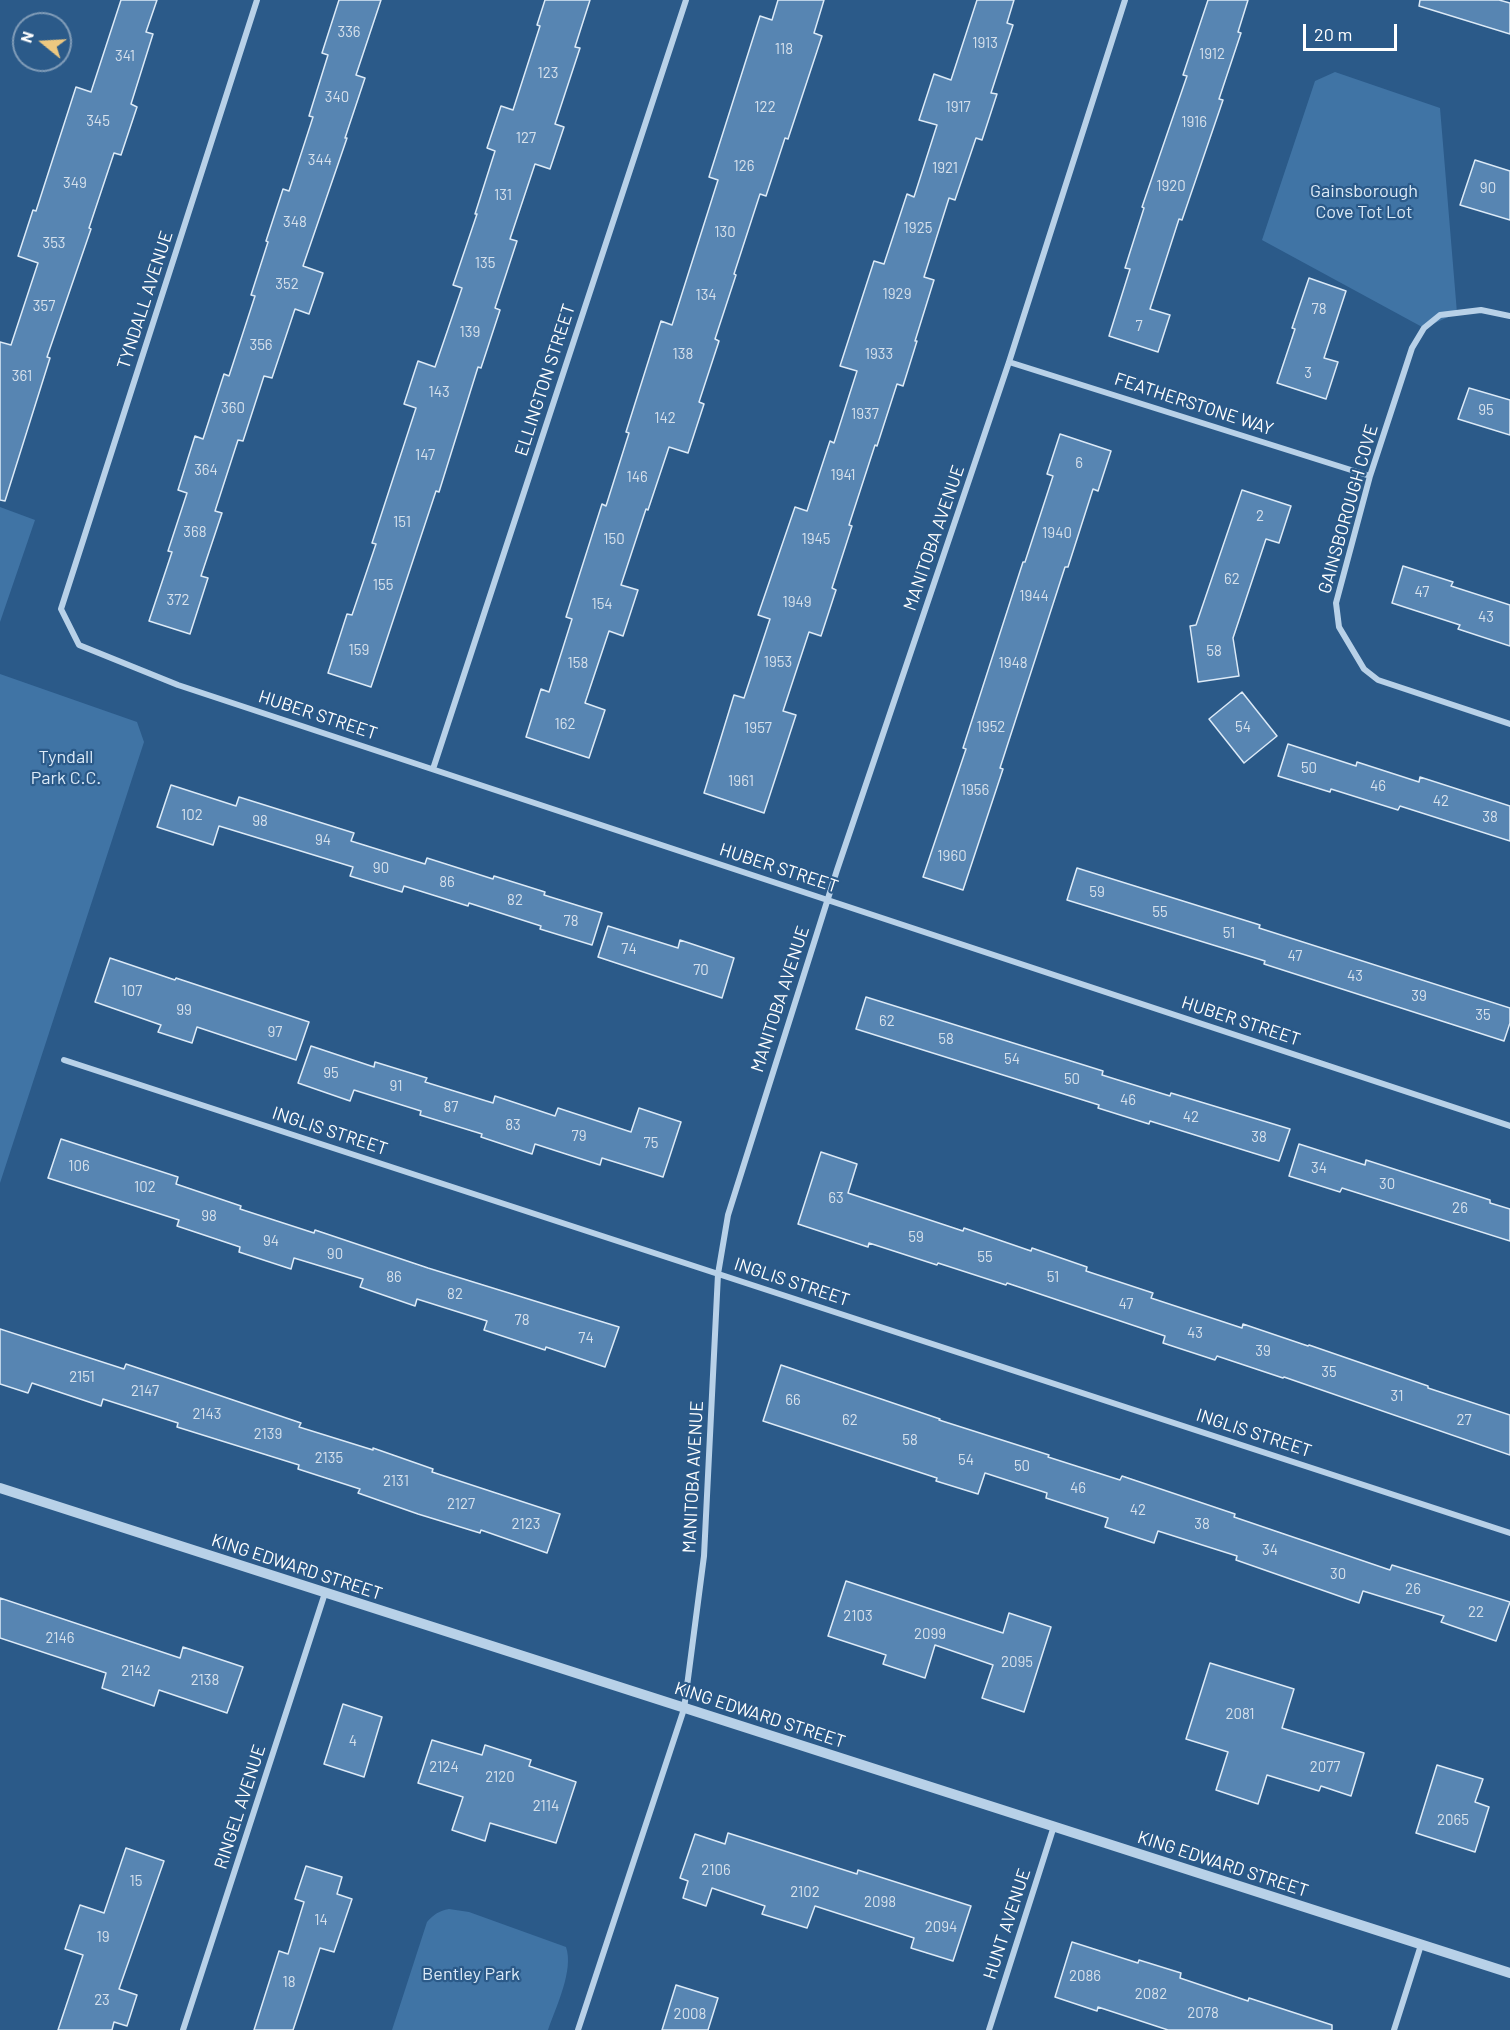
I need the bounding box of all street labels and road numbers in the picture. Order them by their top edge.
street label: TYNDALL AVENUE [113,228,177,372]
street label: ELLINGTON STREET [510,301,580,459]
street label: FEATHERSTONE WAY [1112,368,1276,440]
street label: GAINSBOROUGH COVE [1314,422,1382,596]
street label: MANITOBA AVENUE [899,462,969,614]
street label: HUBER STREET [256,686,380,744]
street label: HUBER STREET [717,839,841,897]
street label: MANITOBA AVENUE [746,923,814,1075]
street label: HUBER STREET [1179,992,1303,1050]
street label: INGLIS STREET [269,1102,391,1160]
street label: INGLIS STREET [731,1253,853,1311]
street label: MANITOBA AVENUE [678,1400,708,1554]
street label: INGLIS STREET [1193,1404,1315,1462]
street label: KING EDWARD STREET [209,1529,385,1605]
street label: KING EDWARD STREET [672,1677,848,1753]
street label: RINGEL AVENUE [210,1742,270,1872]
street label: KING EDWARD STREET [1135,1826,1311,1902]
street label: HUNT AVENUE [979,1866,1035,1982]

